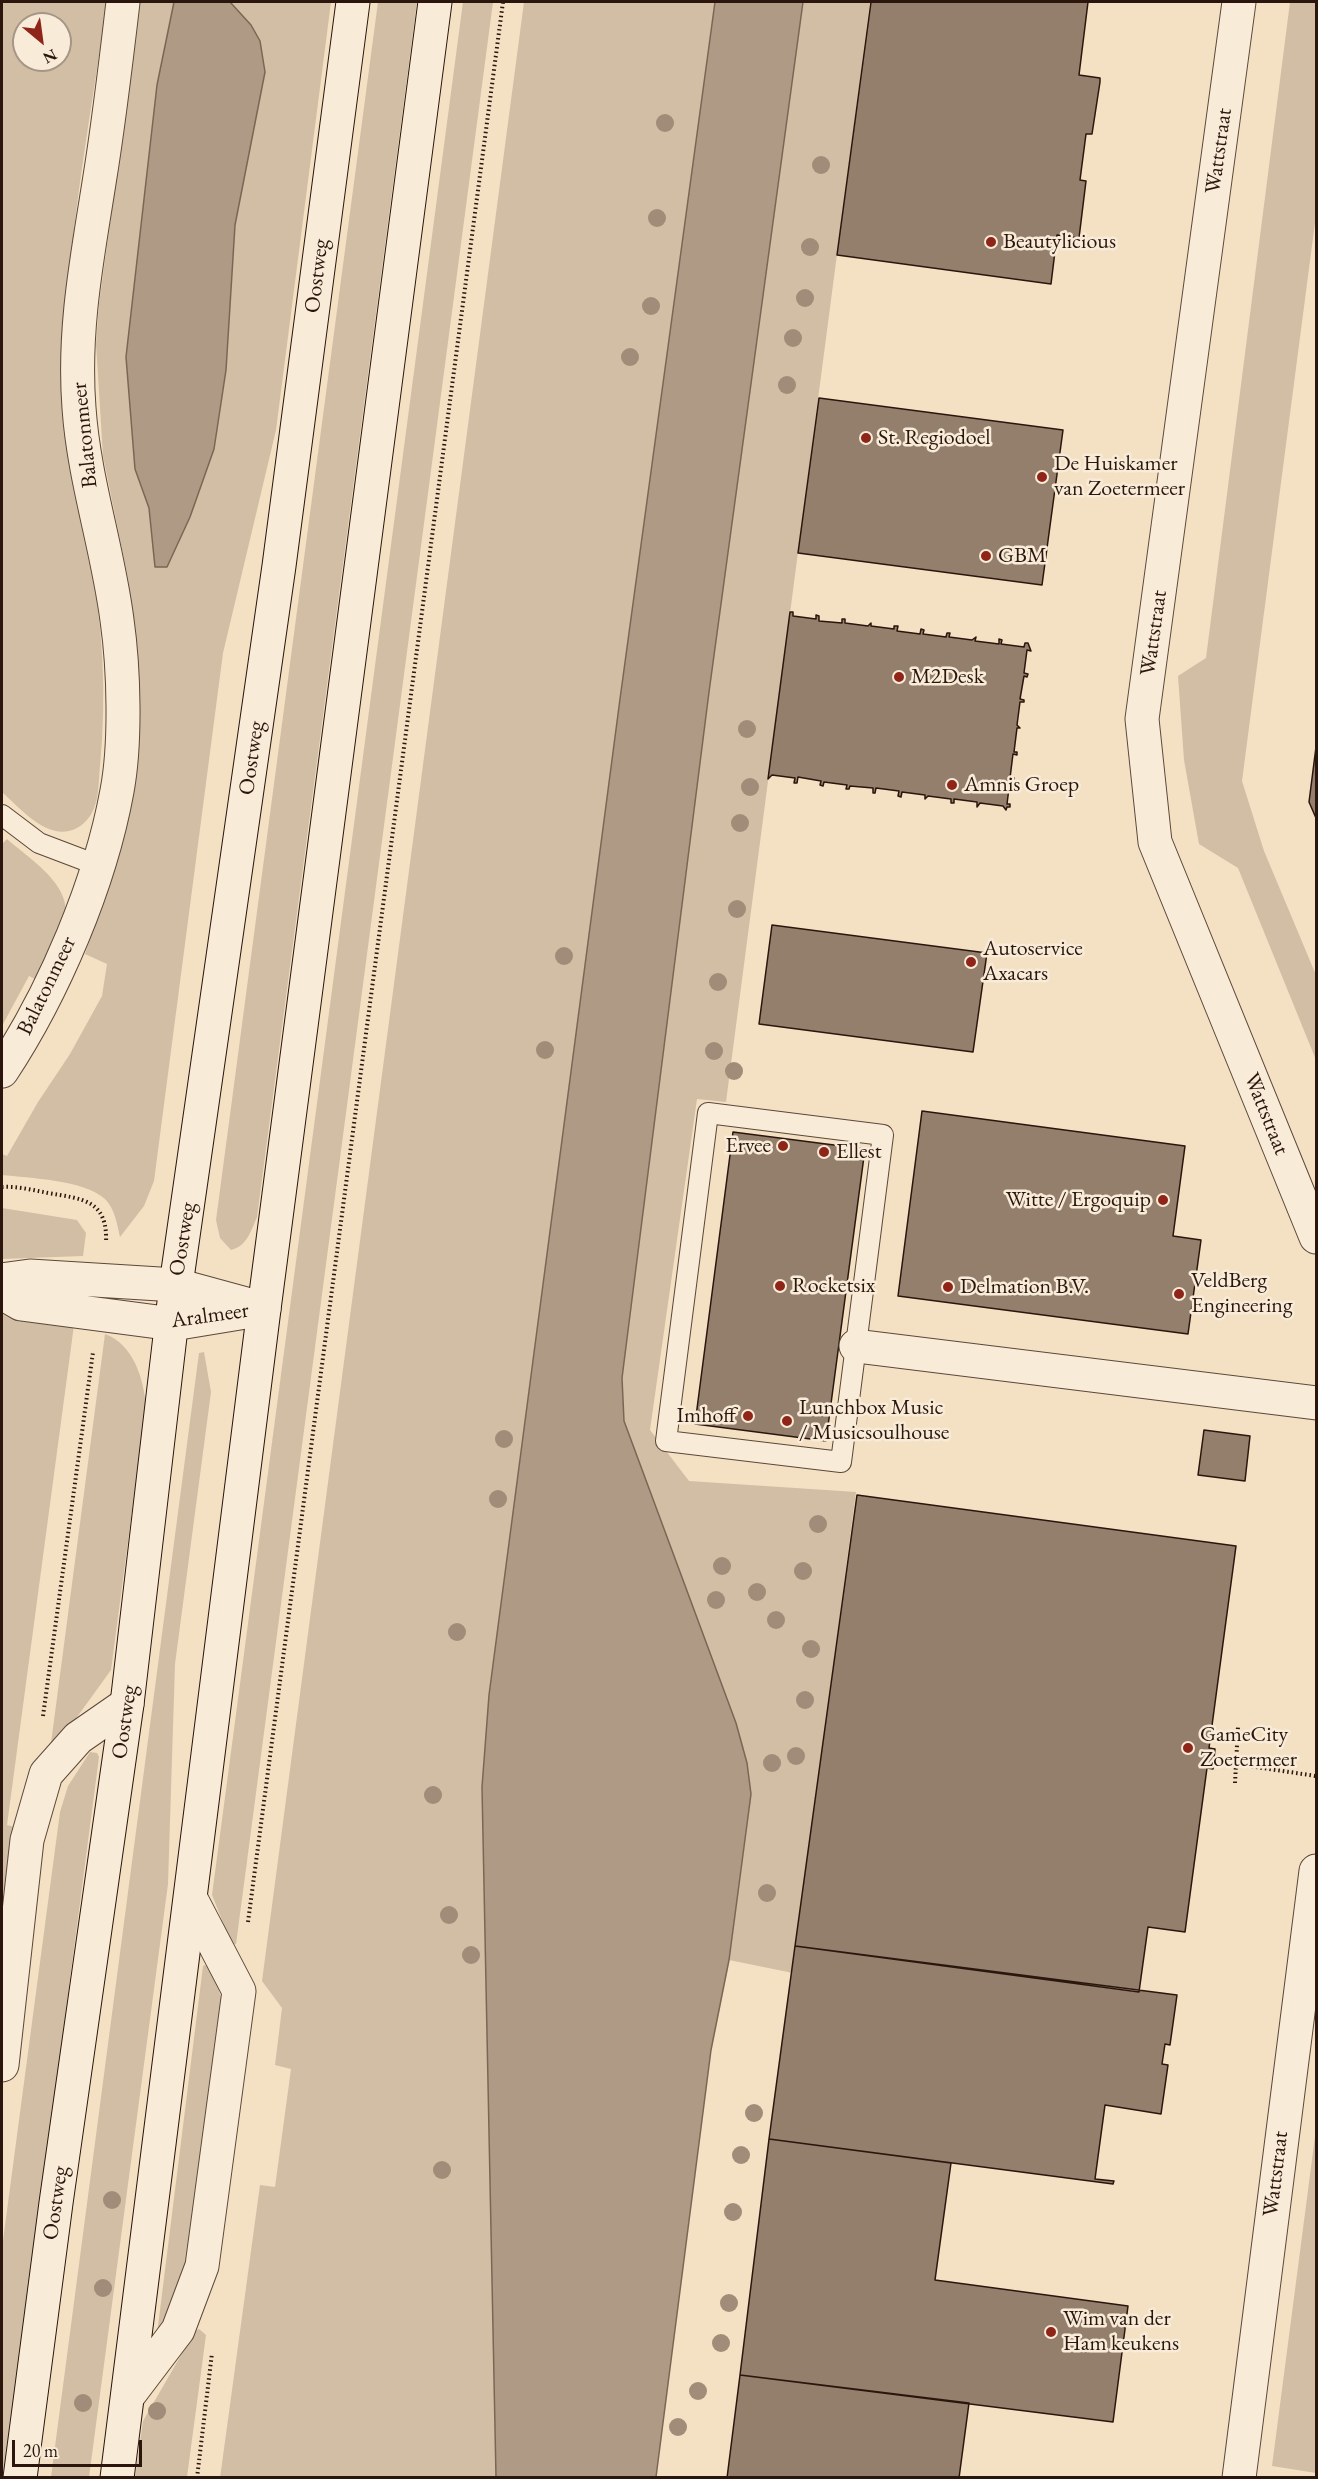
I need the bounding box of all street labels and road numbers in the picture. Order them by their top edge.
street label: Wattstraat [1200,106,1238,196]
street label: Oostweg [299,237,335,315]
street label: Balatonmeer [66,381,104,489]
street label: Wattstraat [1135,588,1173,678]
street label: Oostweg [234,719,270,797]
street label: Balatonmeer [12,932,82,1040]
street label: Wattstraat [1238,1069,1294,1159]
street label: Oostweg [164,1200,202,1278]
street label: Aralmeer [170,1297,250,1335]
street label: Oostweg [107,1683,143,1761]
street label: Wattstraat [1258,2130,1294,2218]
street label: Oostweg [38,2164,74,2242]

